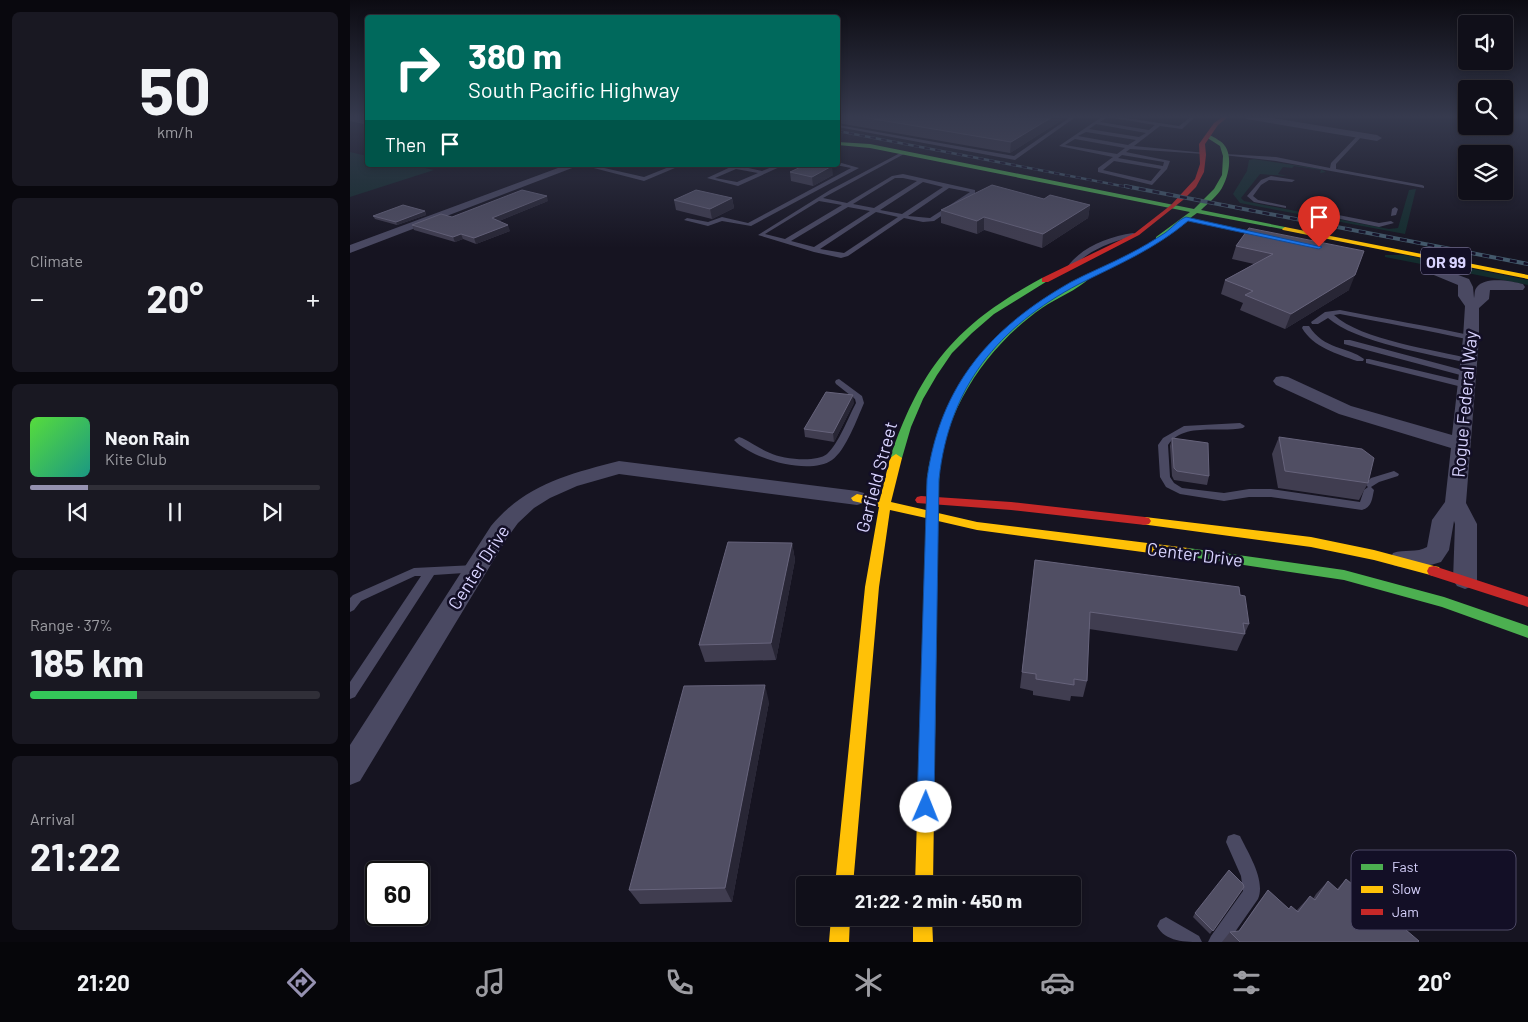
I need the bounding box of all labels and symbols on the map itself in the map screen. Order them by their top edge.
pin [1298,196,1340,247]
road number: OR 99 [1421,248,1471,274]
street label: Rogue Federal Way [1447,330,1481,478]
street label: Garfield Street [851,419,901,535]
street label: Center Drive [443,521,513,613]
street label: Center Drive [1146,537,1244,571]
position arrow [899,780,951,832]
legend [1351,850,1516,930]
text: Fast [1392,858,1418,875]
speed limit sign: 60 [365,861,430,926]
text: Slow [1392,880,1421,897]
text: Jam [1392,903,1419,920]

